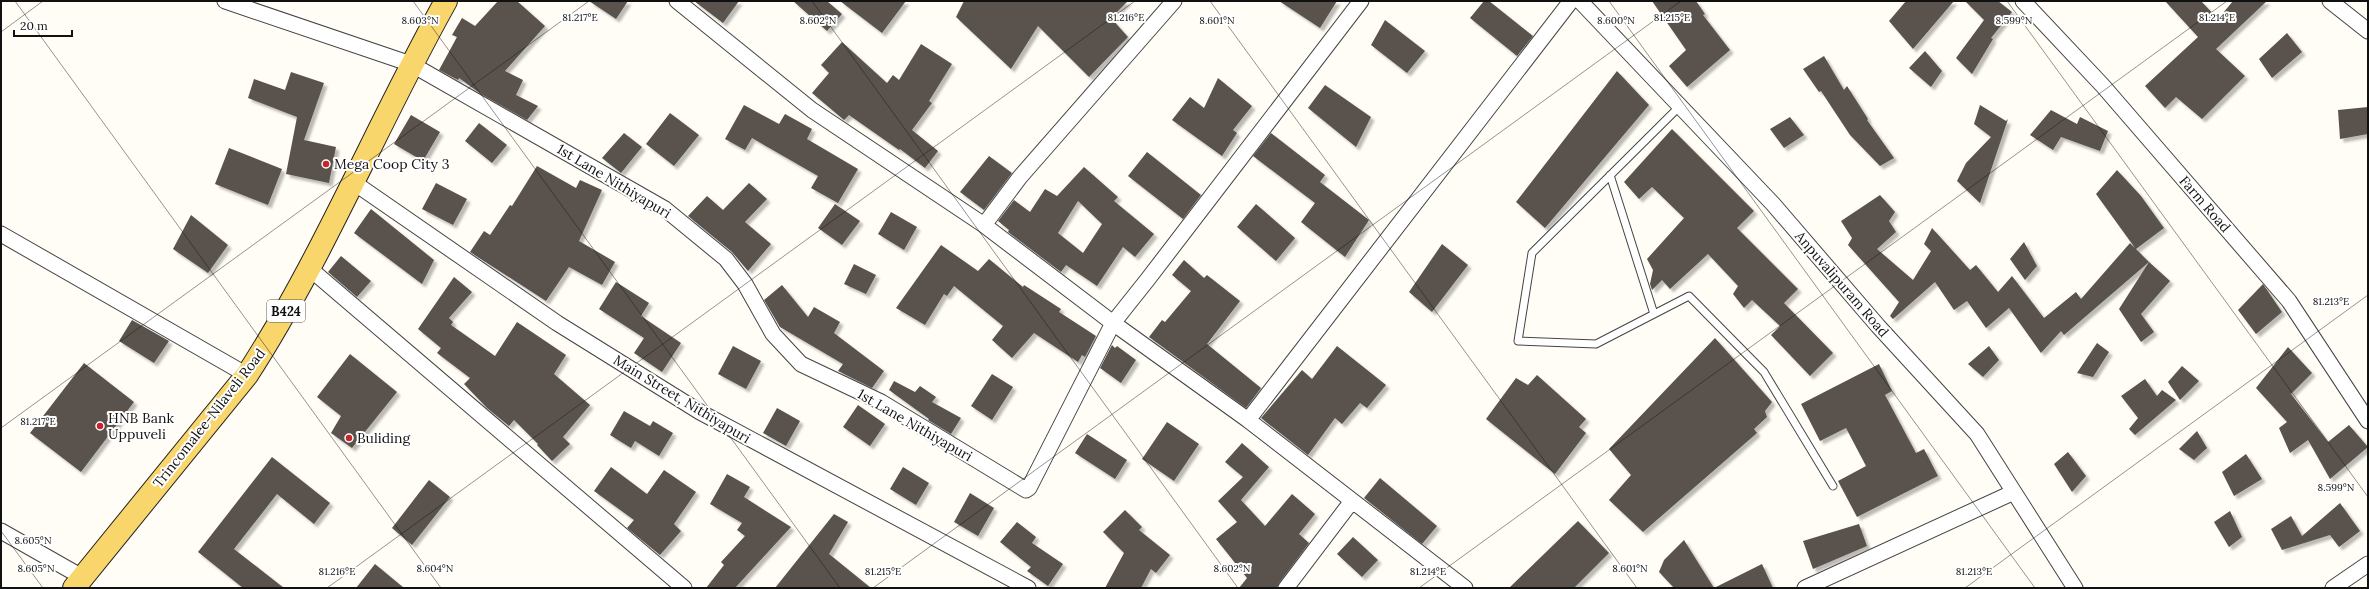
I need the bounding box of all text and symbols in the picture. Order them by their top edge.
text: 81.217°E [562,11,598,24]
text: 81.216°E [1108,11,1144,24]
text: 81.215°E [1654,11,1690,24]
text: 81.214°E [2199,11,2235,24]
scale bar [14,12,72,38]
text: 8.603°N [401,14,439,27]
text: 8.602°N [800,14,837,27]
text: 8.601°N [1199,14,1235,27]
text: 8.600°N [1597,14,1635,27]
text: 8.599°N [1996,14,2033,27]
text: 20 m [20,18,48,33]
street label: 1st Lane Nithiyapuri [554,140,674,222]
place label: Mega Coop City 3 [334,155,450,173]
marker: Mega Coop City 3 [321,159,331,169]
street label: Farm Road [2176,172,2234,236]
street label: Anpuvalipuram Road [1790,227,1893,341]
text: 81.213°E [2313,295,2349,308]
road number: B424 [267,300,305,322]
street label: Trincomalee-Nilaveli Road [149,345,269,491]
street label: Main Street, Nithiyapuri [610,351,754,447]
street label: 1st Lane Nithiyapuri [854,385,976,465]
place label: HNB Bank Uppuveli [108,409,174,443]
text: 81.217°E [20,415,56,428]
marker: HNB Bank Uppuveli [95,421,105,431]
place label: Buliding [357,429,411,447]
marker: Buliding [344,433,354,443]
text: 8.599°N [2318,481,2355,494]
text: 8.605°N [14,534,52,547]
text: 8.605°N [17,562,55,575]
text: 8.604°N [417,562,454,575]
text: 8.602°N [1214,562,1251,575]
text: 8.601°N [1612,562,1648,575]
text: 81.216°E [319,565,355,578]
text: 81.215°E [865,565,901,578]
text: 81.214°E [1410,565,1446,578]
text: 81.213°E [1956,565,1992,578]

